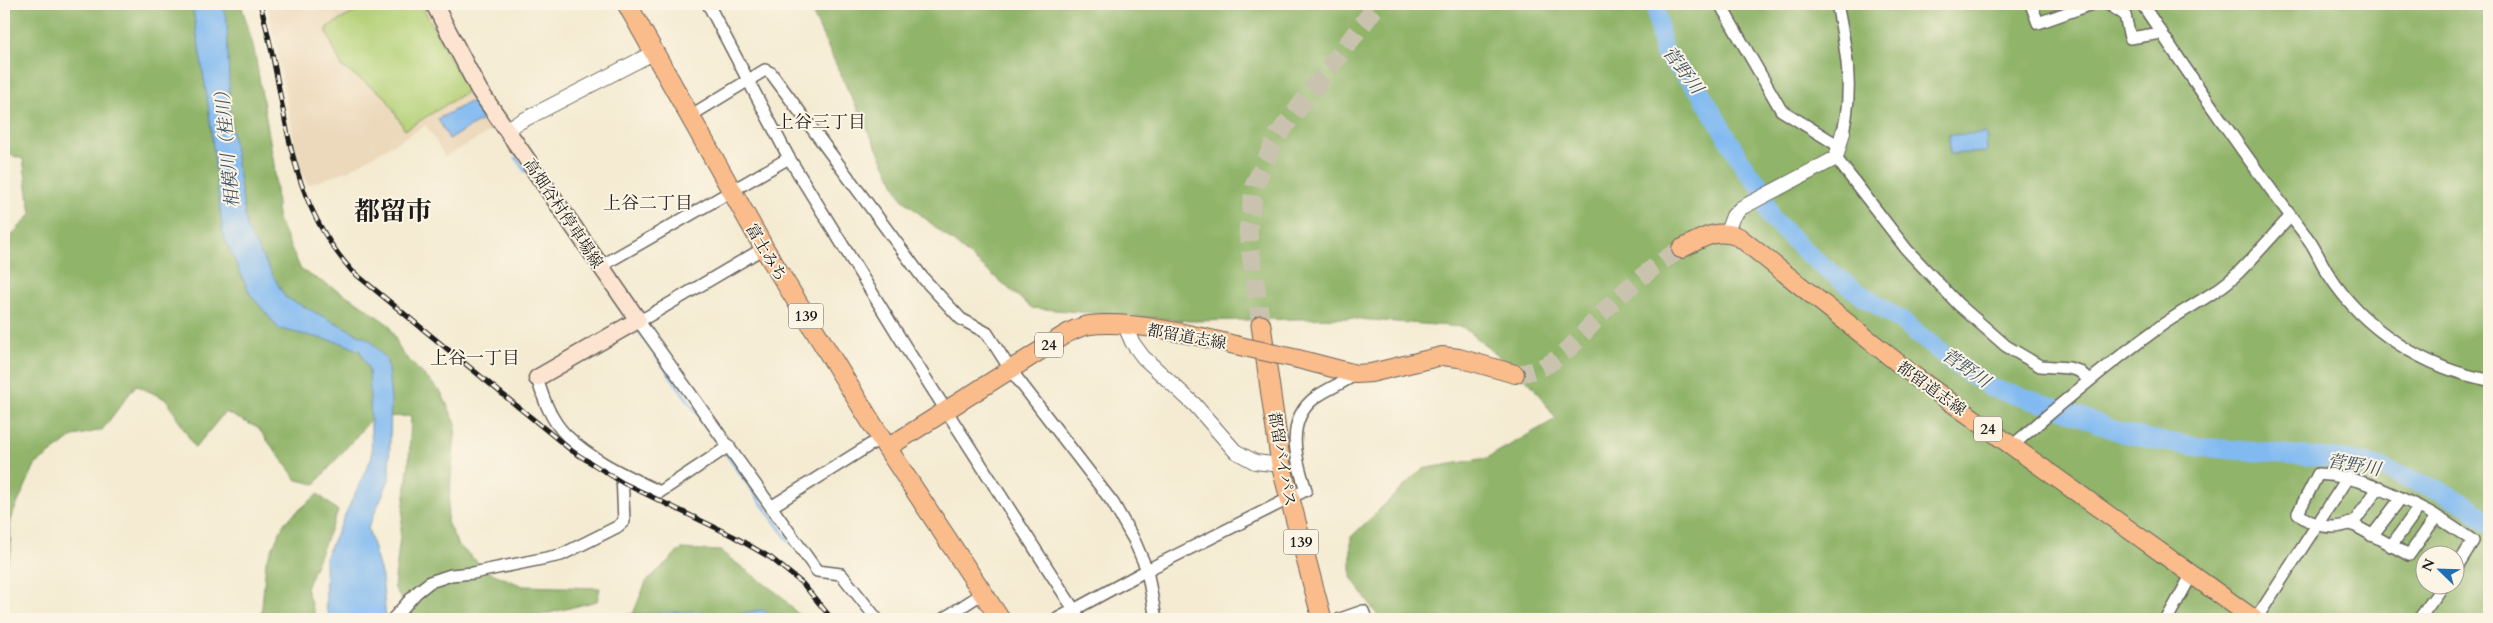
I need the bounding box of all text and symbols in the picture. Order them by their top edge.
water label: 菅野川 [1656,41,1710,101]
water label: 相模川（桂川） [210,81,245,209]
district label: 上谷三丁目 [776,110,866,135]
street label: 高畑谷村停車場線 [518,154,608,273]
district label: 上谷二丁目 [603,191,693,216]
district label: 都留市 [354,194,432,229]
street label: 富士みち [740,219,792,286]
road number: 139 [788,304,824,328]
street label: 都留道志線 [1146,319,1228,355]
road number: 24 [1035,332,1063,358]
water label: 菅野川 [1936,343,1997,395]
district label: 上谷一丁目 [430,346,520,371]
street label: 都留道志線 [1893,356,1970,421]
street label: 都留バイパス [1263,410,1301,508]
road number: 24 [1974,416,2002,442]
water label: 菅野川 [2325,448,2385,483]
road number: 139 [1284,530,1318,554]
north arrow [2416,546,2466,596]
text: N [2417,556,2440,574]

